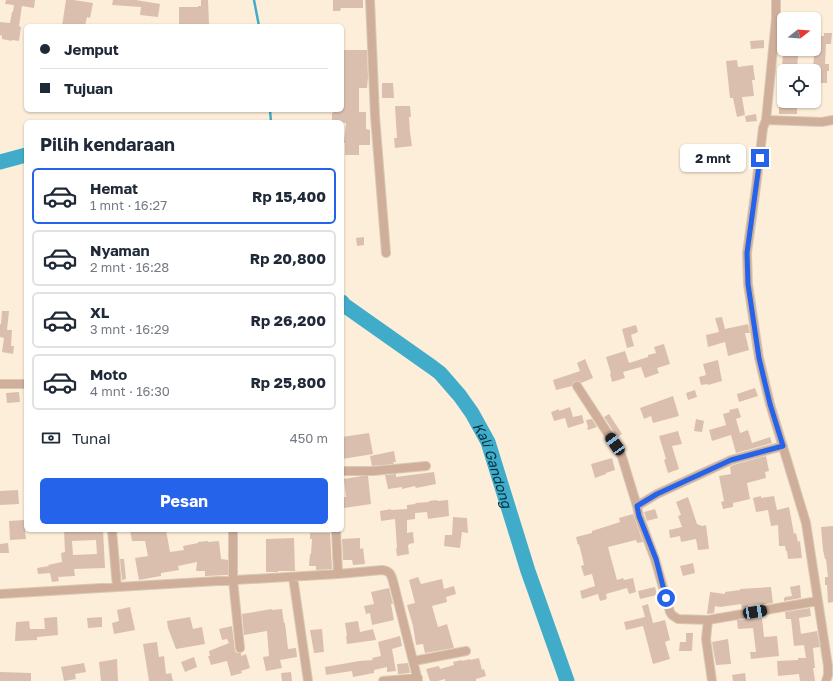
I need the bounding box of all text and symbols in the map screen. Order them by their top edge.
north arrow [777,12,821,56]
map controls [777,12,821,108]
text: Jemput [64,40,119,58]
button: locate [777,64,821,108]
text: Tujuan [64,79,113,97]
text: Pilih kendaraan [40,133,175,155]
callout: 2 mnt [680,144,746,172]
route end [751,149,769,167]
text: 2 mnt [695,150,731,166]
icon: car [42,178,78,214]
text: Hemat [90,179,138,197]
text: Rp 15,400 [252,187,326,205]
text: 1 mnt · 16:27 [90,197,167,213]
icon: car [42,240,78,276]
text: Nyaman [90,241,149,259]
text: Rp 20,800 [250,249,326,267]
text: 2 mnt · 16:28 [90,259,169,275]
icon: car [42,302,78,338]
text: XL [90,303,109,321]
text: Rp 26,200 [250,311,326,329]
text: 3 mnt · 16:29 [90,321,169,337]
icon: car [42,364,78,400]
text: Moto [90,365,127,383]
text: Rp 25,800 [250,373,326,391]
text: 4 mnt · 16:30 [90,383,170,399]
water label: Kali Gandong [470,419,517,511]
icon: cash [40,427,62,449]
text: Tunai [72,429,111,447]
text: 450 m [290,430,328,446]
car [603,431,627,457]
button: Pesan [40,478,328,524]
route start [657,589,675,607]
car [742,604,768,620]

